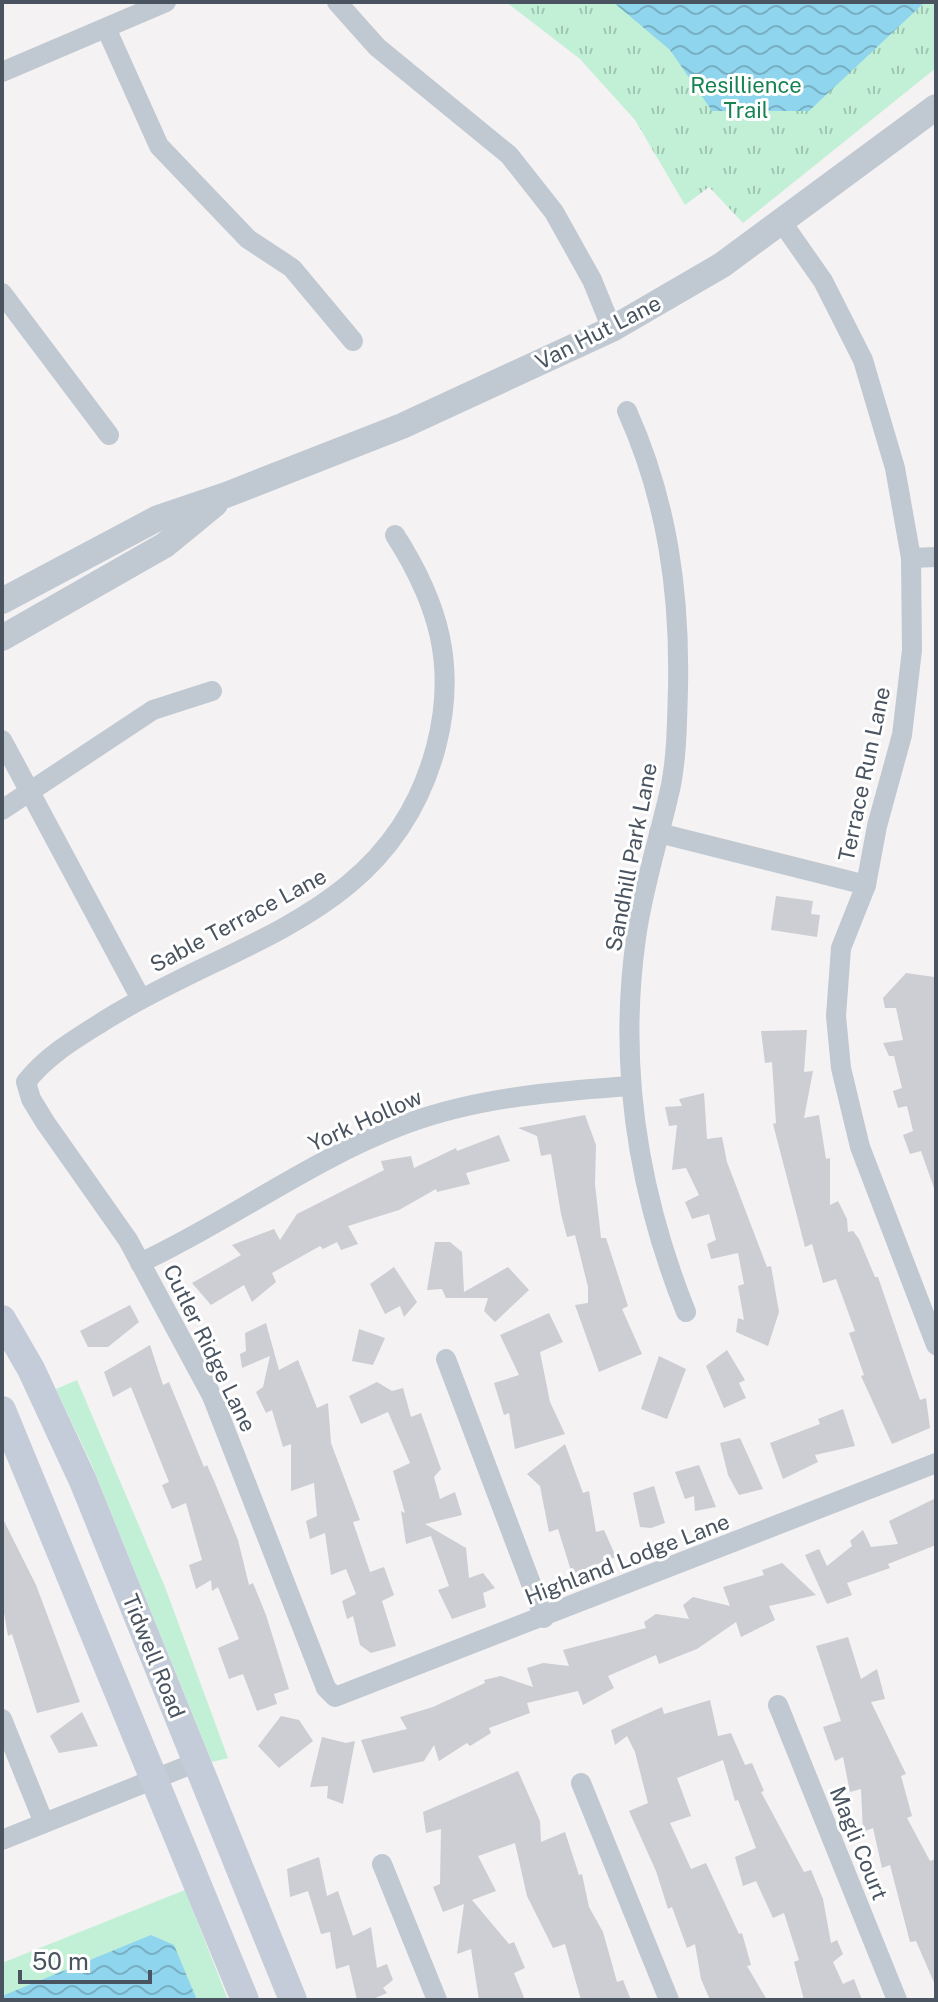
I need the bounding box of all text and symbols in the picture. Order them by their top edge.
park label: Resillience Trail [690,72,802,123]
street label: Van Hut Lane [531,289,665,375]
street label: Terrace Run Lane [833,684,895,864]
street label: Sandhill Park Lane [600,761,662,953]
street label: Sable Terrace Lane [145,863,331,977]
street label: York Hollow [304,1083,426,1157]
street label: Cutler Ridge Lane [158,1260,262,1436]
street label: Highland Lodge Lane [521,1508,733,1610]
street label: Tidwell Road [117,1590,191,1722]
street label: Magli Court [824,1783,894,1903]
scale bar [20,1934,150,1984]
text: 50 m [32,1947,89,1975]

